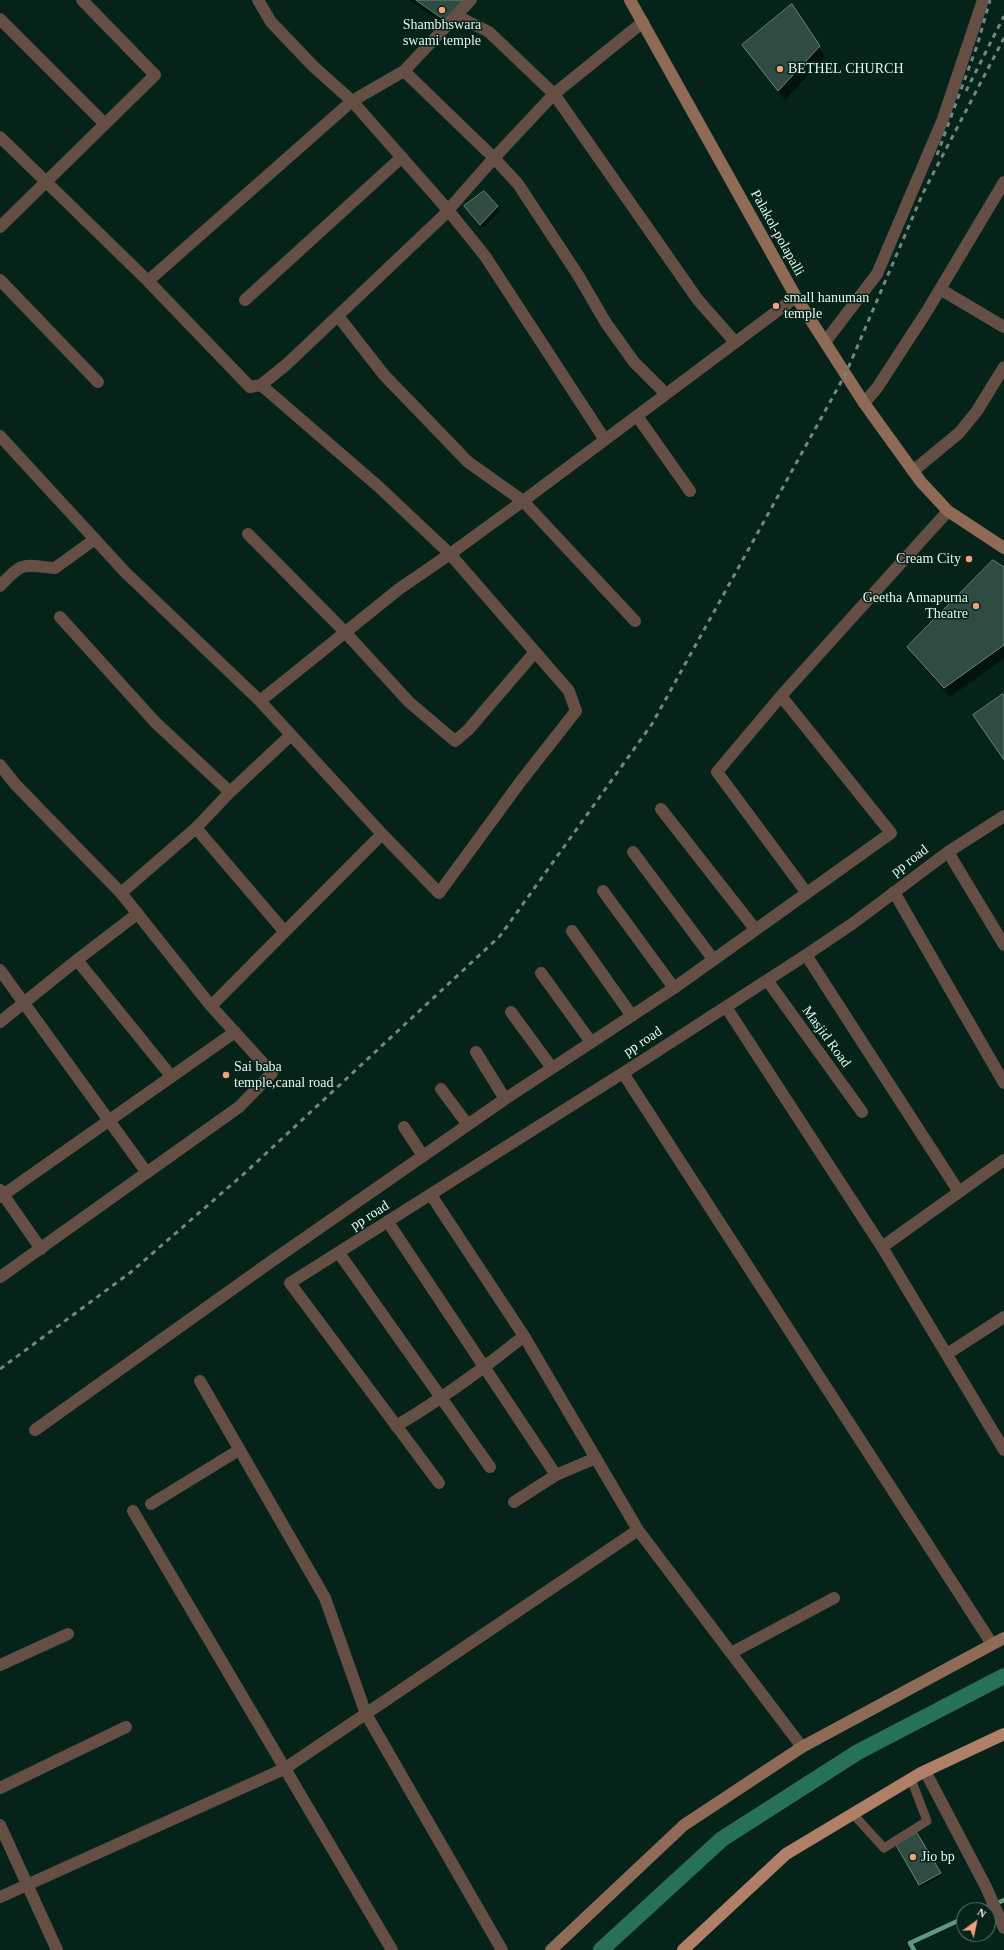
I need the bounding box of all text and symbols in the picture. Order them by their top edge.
marker: Shambhswara swami temple [437,5,447,15]
place label: Shambhswara swami temple [403,17,481,50]
place label: BETHEL CHURCH [788,61,904,77]
marker: BETHEL CHURCH [775,64,785,74]
street label: Palakol-polapalli [746,187,808,279]
place label: small hanuman temple [784,290,869,322]
marker: small hanuman temple [771,301,781,311]
place label: Cream City [896,551,961,567]
marker: Cream City [964,554,974,564]
place label: Geetha Annapurna Theatre [863,590,968,622]
marker: Geetha Annapurna Theatre [971,601,981,611]
street label: pp road [888,842,932,880]
street label: Masjid Road [798,1003,854,1071]
street label: pp road [621,1023,665,1061]
place label: Sai baba temple,canal road [234,1059,334,1092]
marker: Sai baba temple,canal road [221,1070,231,1080]
street label: pp road [348,1198,392,1234]
place label: Jio bp [921,1849,955,1865]
marker: Jio bp [908,1852,918,1862]
north arrow [956,1902,996,1942]
text: N [975,1906,989,1920]

